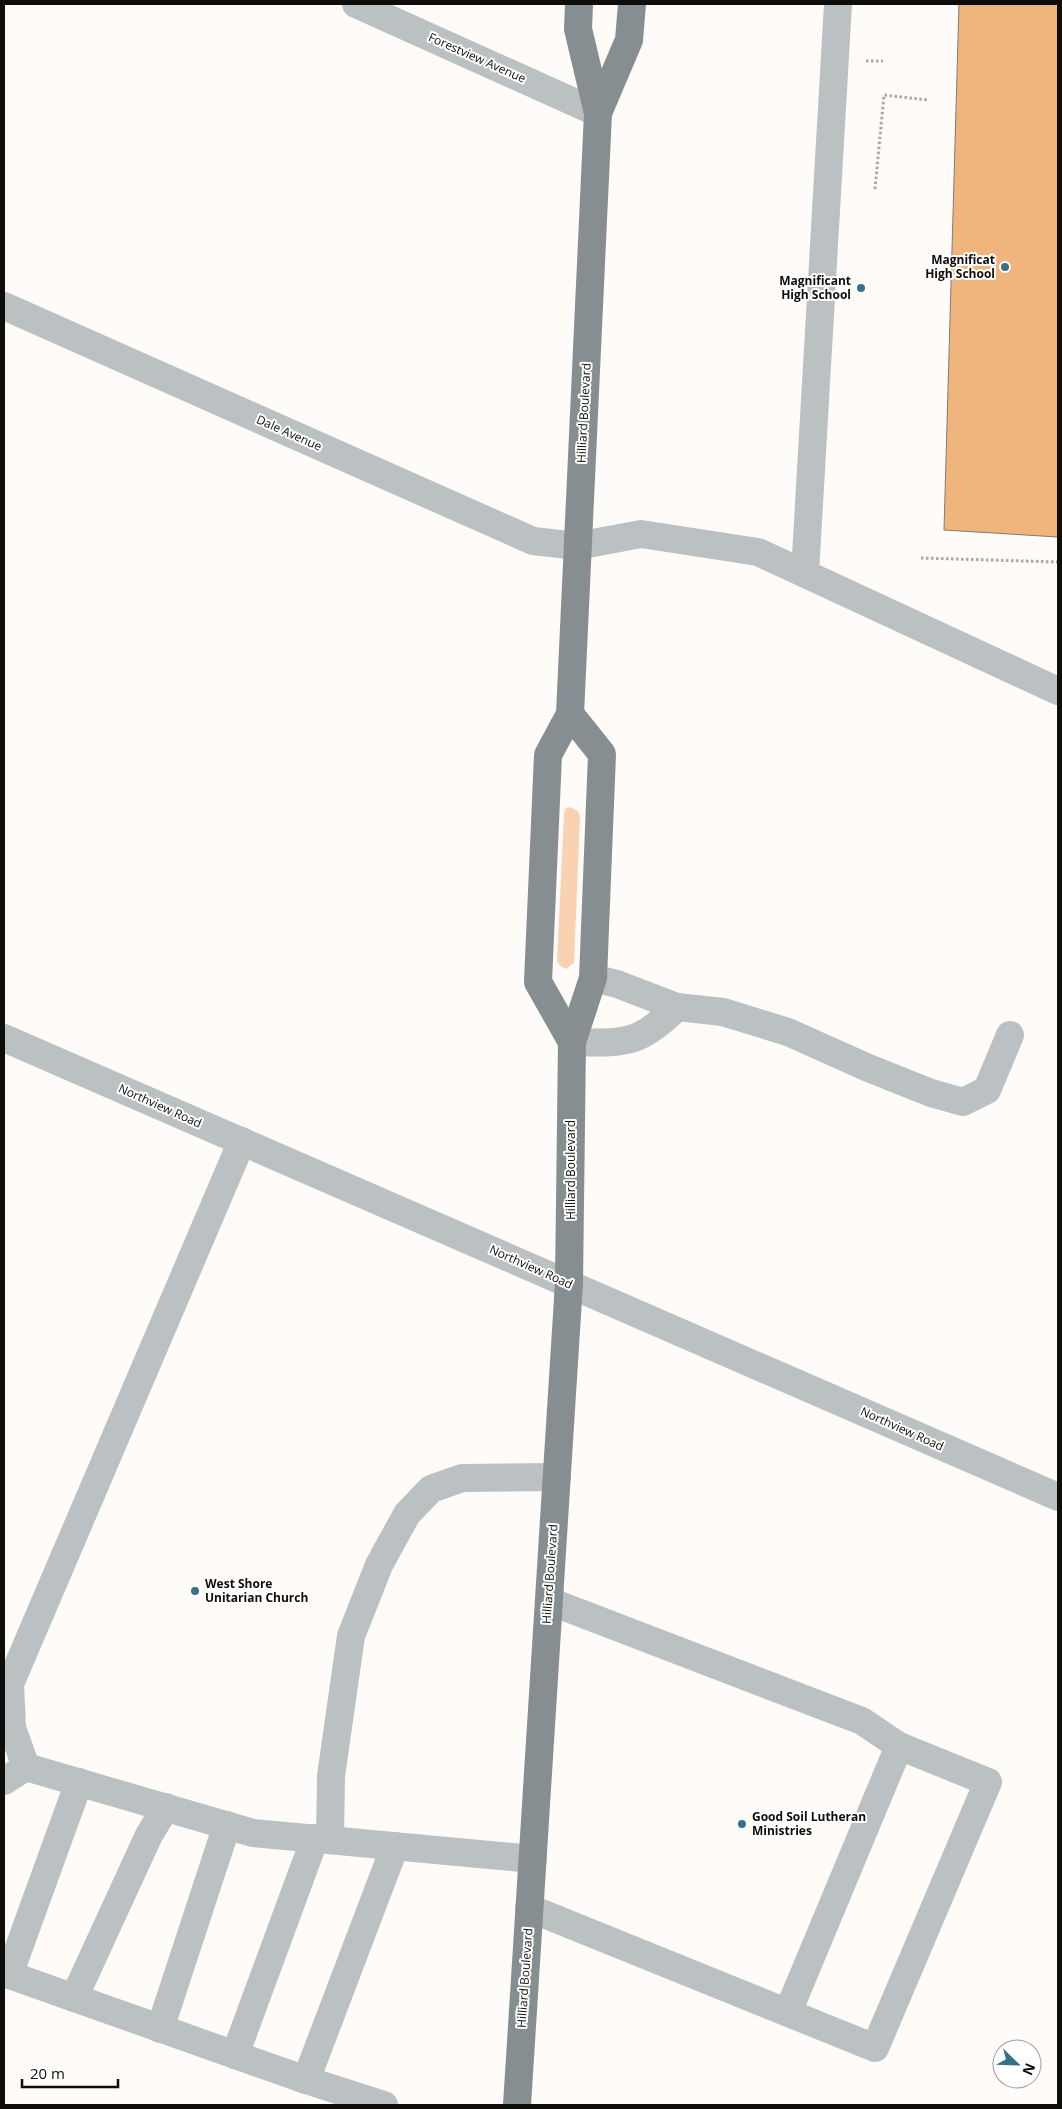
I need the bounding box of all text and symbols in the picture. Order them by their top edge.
street label: Forestview Avenue [426,28,529,87]
place label: Magnificat High School [925,251,995,282]
marker: Magnificat High School [999,261,1011,273]
place label: Magnificant High School [779,272,851,303]
marker: Magnificant High School [855,282,867,294]
street label: Hilliard Boulevard [572,363,595,463]
street label: Dale Avenue [254,411,325,455]
street label: Northview Road [116,1080,205,1132]
street label: Hilliard Boulevard [562,1120,579,1220]
street label: Northview Road [487,1241,576,1293]
street label: Northview Road [858,1403,947,1455]
street label: Hilliard Boulevard [538,1523,561,1624]
place label: West Shore Unitarian Church [205,1575,308,1606]
marker: West Shore Unitarian Church [189,1585,201,1597]
place label: Good Soil Lutheran Ministries [752,1808,866,1839]
marker: Good Soil Lutheran Ministries [736,1818,748,1830]
street label: Hilliard Boulevard [513,1927,536,2028]
north arrow [992,2039,1042,2089]
scale bar [22,2056,119,2088]
text: N [1018,2060,1040,2078]
text: 20 m [30,2063,65,2083]

